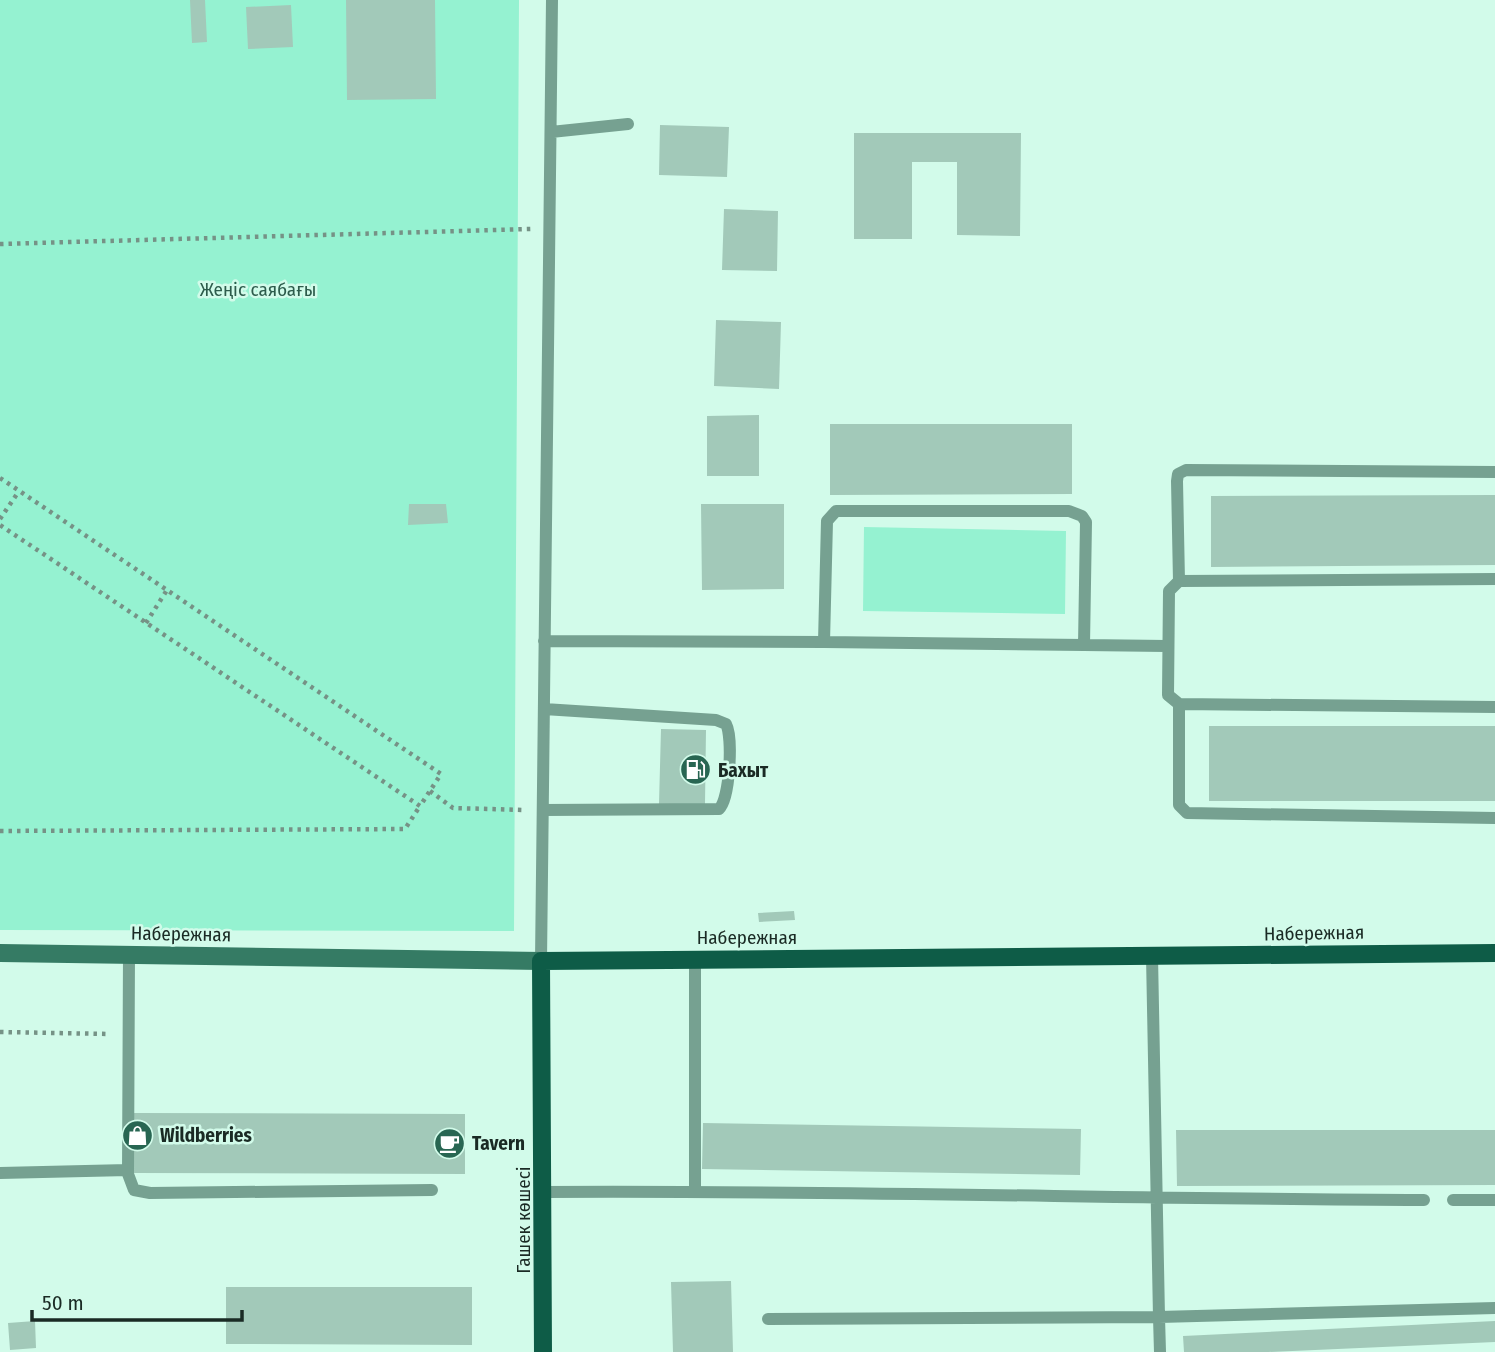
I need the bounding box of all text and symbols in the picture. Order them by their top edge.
park label: Жеңіс саябағы [200,278,316,301]
fuel station icon: Бахыт [678,753,712,787]
place label: Бахыт [718,759,769,782]
street label: Набережная [1264,921,1364,945]
street label: Набережная [131,922,231,946]
street label: Набережная [697,926,797,949]
shop icon: Wildberries [120,1118,154,1152]
place label: Wildberries [160,1124,252,1147]
cafe icon: Tavern [432,1126,466,1160]
place label: Tavern [472,1132,525,1155]
street label: Гашек көшесі [512,1166,535,1274]
scale bar [32,1278,242,1322]
text: 50 m [42,1290,84,1316]

